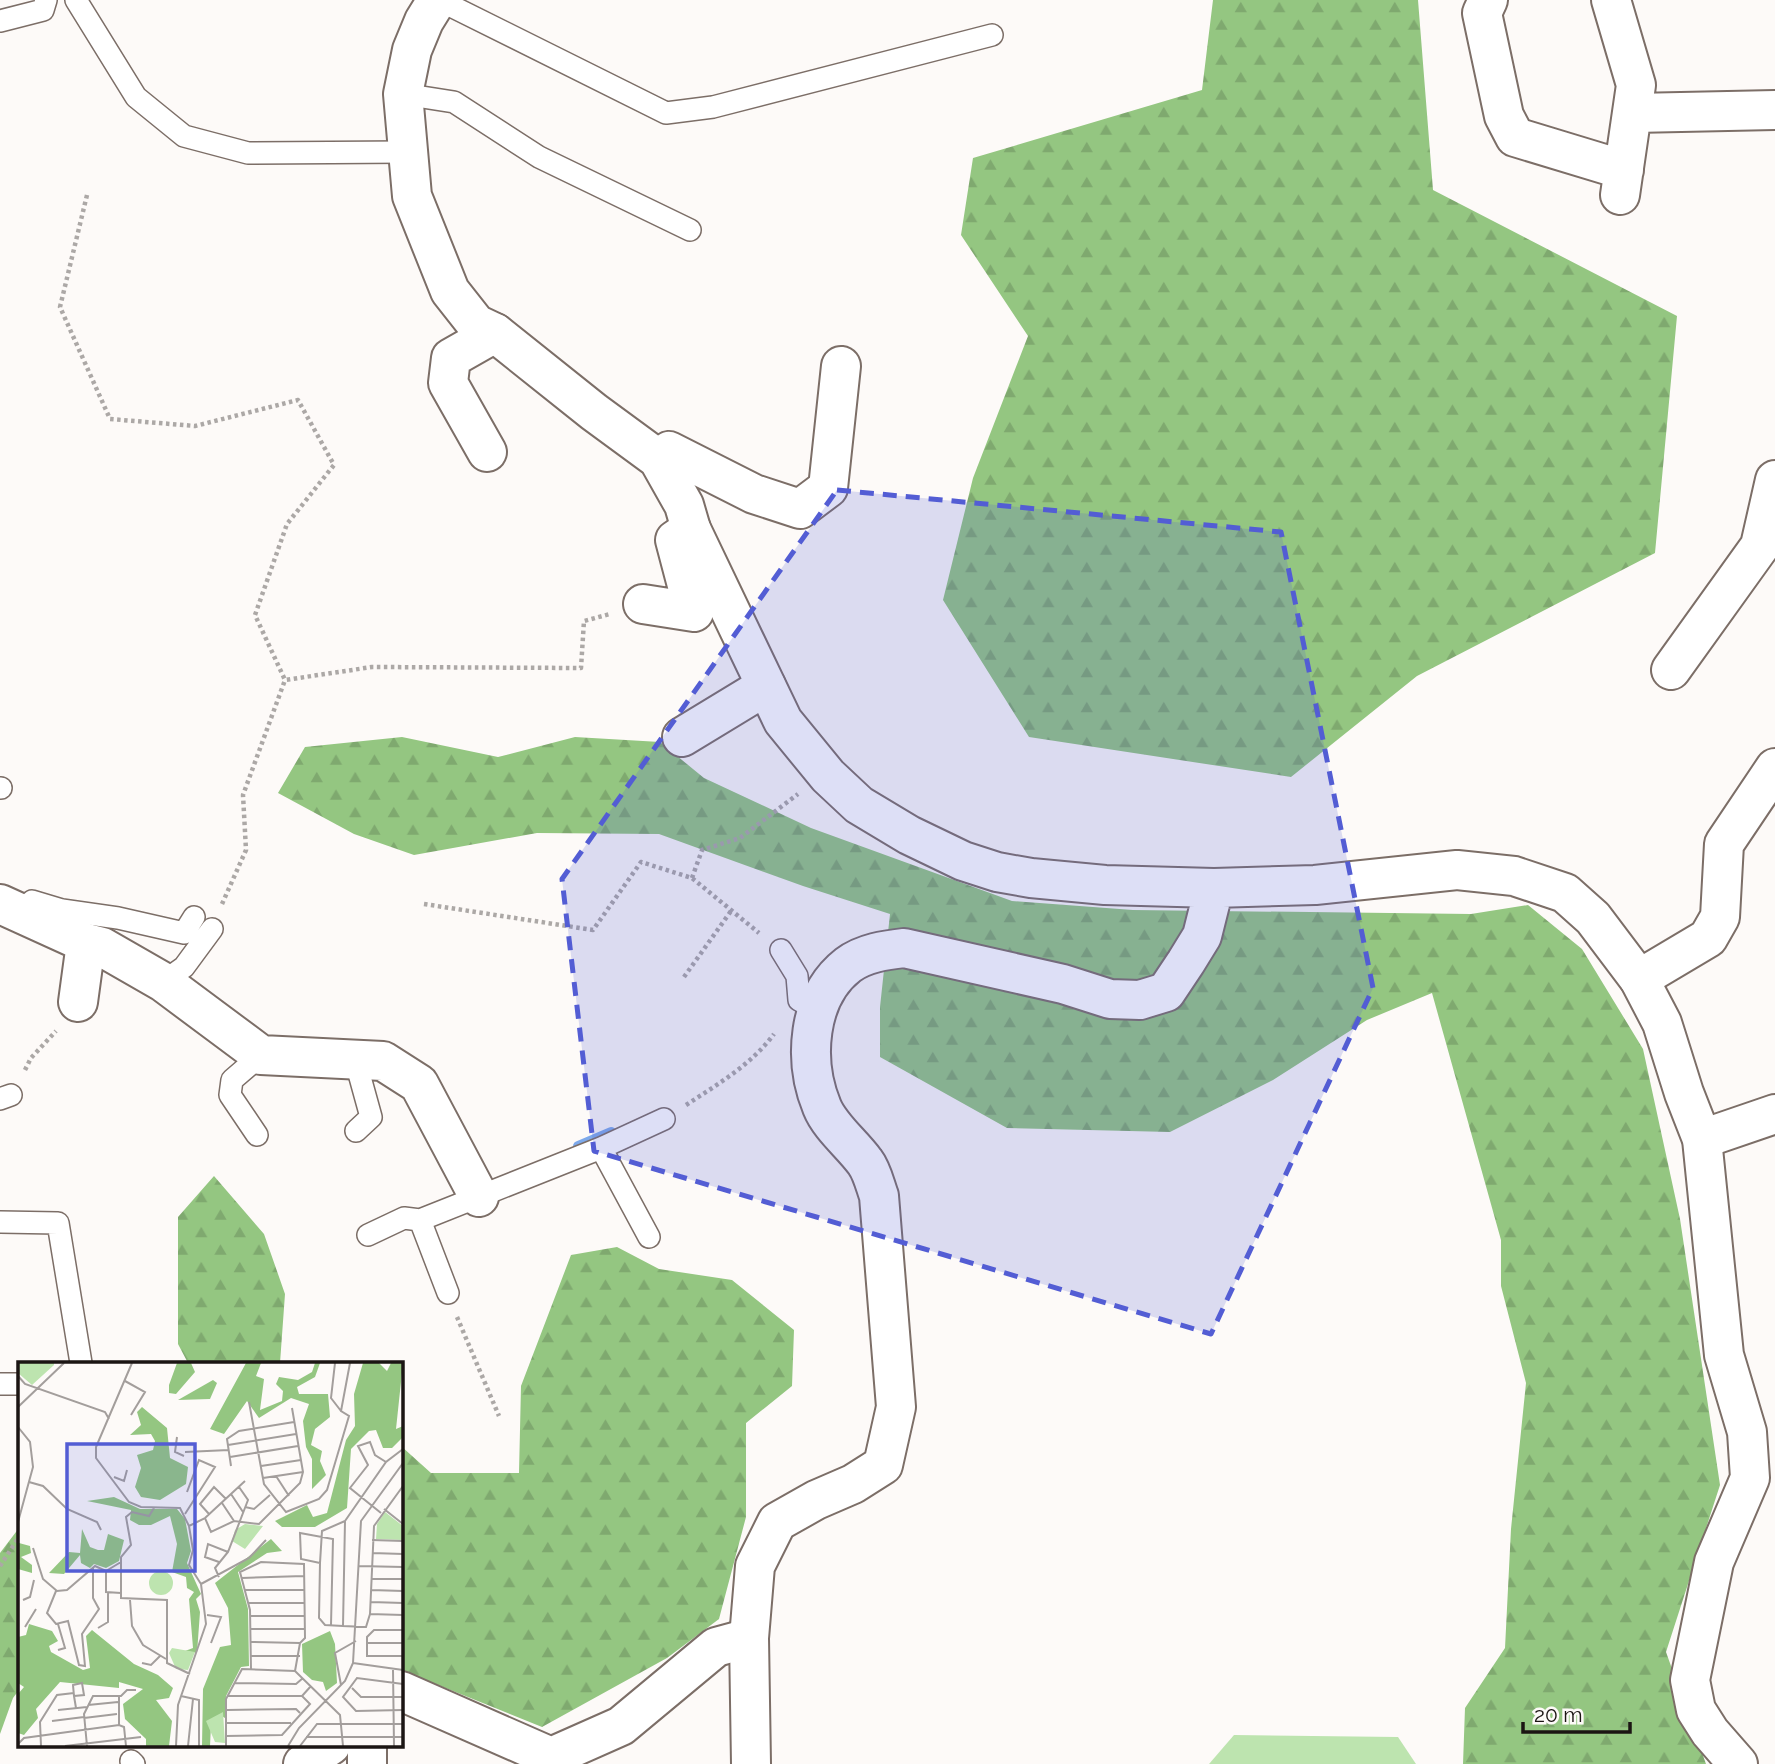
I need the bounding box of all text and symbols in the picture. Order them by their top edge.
inset map [18,1362,402,1746]
scale bar [1523,1690,1630,1734]
text: 20 m [1534,1702,1582,1727]

